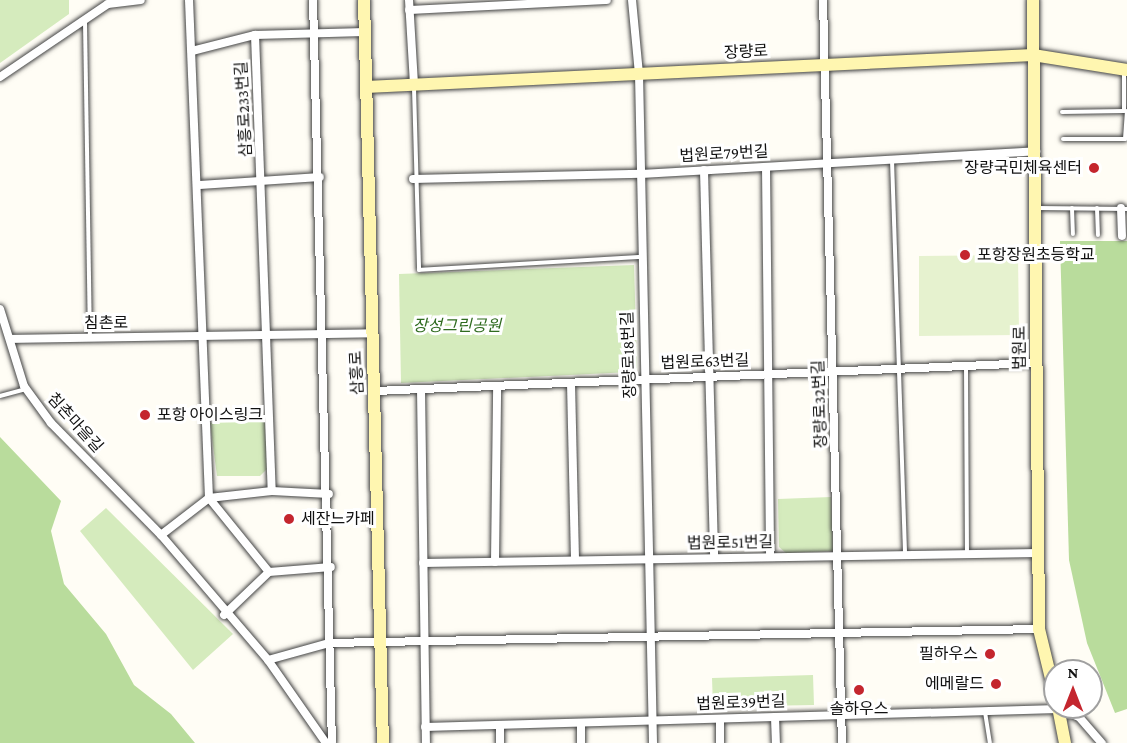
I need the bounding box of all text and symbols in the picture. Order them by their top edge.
street label: 장량로 [723,41,769,63]
street label: 삼흥로233번길 [232,60,256,158]
street label: 법원로79번길 [679,142,769,166]
place label: 장량국민체육센터 [964,158,1082,178]
marker: 장량국민체육센터 [1087,161,1101,175]
place label: 포항장원초등학교 [977,245,1095,265]
marker: 포항장원초등학교 [958,248,972,262]
street label: 장량로18번길 [618,311,640,399]
street label: 침촌로 [84,313,128,333]
park label: 장성그린공원 [413,316,501,336]
street label: 법원로 [1010,326,1030,370]
street label: 삼흥로 [346,350,368,396]
street label: 법원로63번길 [660,351,750,373]
street label: 장량로32번길 [809,359,831,449]
street label: 침촌마을길 [43,389,107,457]
place label: 포항 아이스링크 [157,405,263,425]
marker: 포항 아이스링크 [138,408,152,422]
place label: 세잔느카페 [301,509,375,529]
marker: 세잔느카페 [282,512,296,526]
street label: 법원로51번길 [687,533,773,553]
place label: 필하우스 [919,644,978,664]
marker: 필하우스 [983,647,997,661]
north arrow [1043,659,1103,719]
text: N [1068,664,1078,681]
place label: 에메랄드 [925,674,984,694]
marker: 에메랄드 [989,677,1003,691]
marker: 솔하우스 [852,683,866,697]
street label: 법원로39번길 [696,692,786,714]
place label: 솔하우스 [830,699,888,719]

